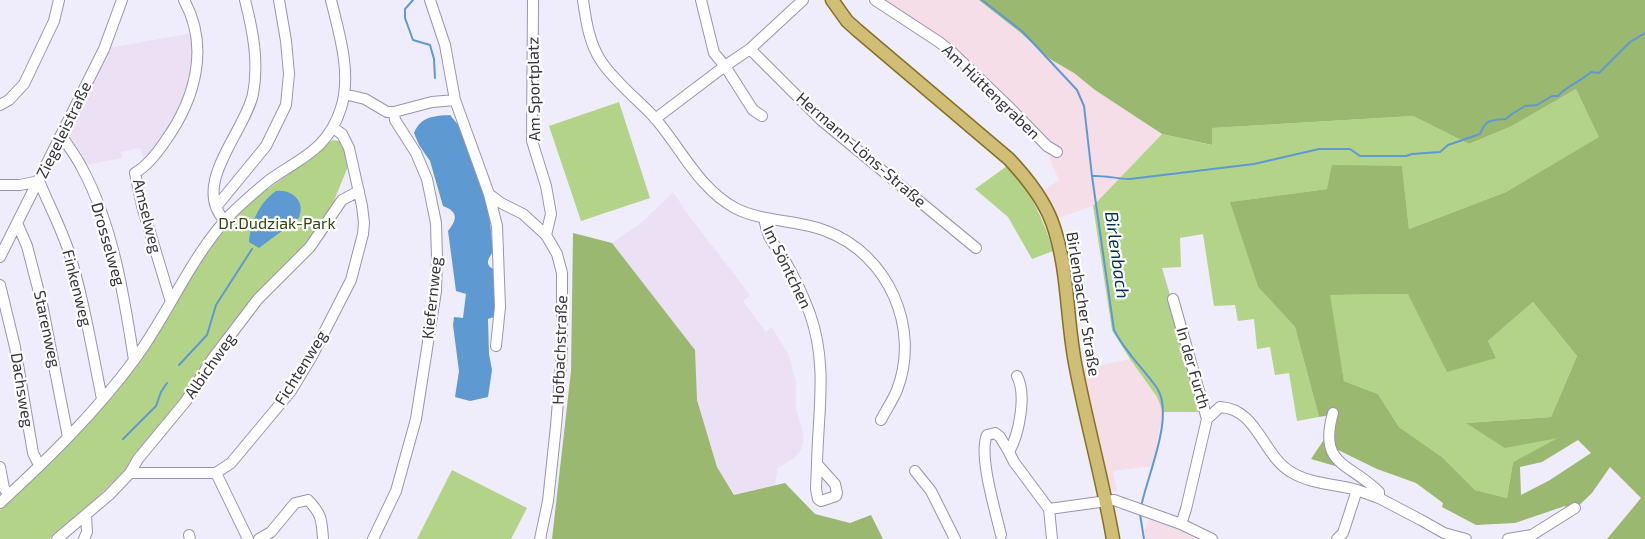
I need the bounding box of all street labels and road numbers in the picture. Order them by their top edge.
street label: Am Sportplatz [523,37,545,141]
street label: Am Hüttengraben [938,40,1044,144]
street label: Ziegeleistraße [32,79,96,181]
street label: Hermann-Löns-Straße [792,88,930,212]
street label: Amselweg [129,177,165,255]
street label: Drosselweg [87,200,129,288]
street label: Im Söntchen [759,222,815,312]
street label: Birlenbacher Straße [1062,230,1104,378]
street label: Finkenweg [58,248,96,328]
street label: Kiefernweg [418,256,446,340]
street label: Starenweg [29,289,65,369]
street label: Hofbachstraße [548,295,572,405]
street label: In der Furth [1172,325,1214,411]
street label: Fichtenweg [271,327,331,409]
street label: Albichweg [180,330,240,402]
street label: Dachsweg [7,351,37,429]

